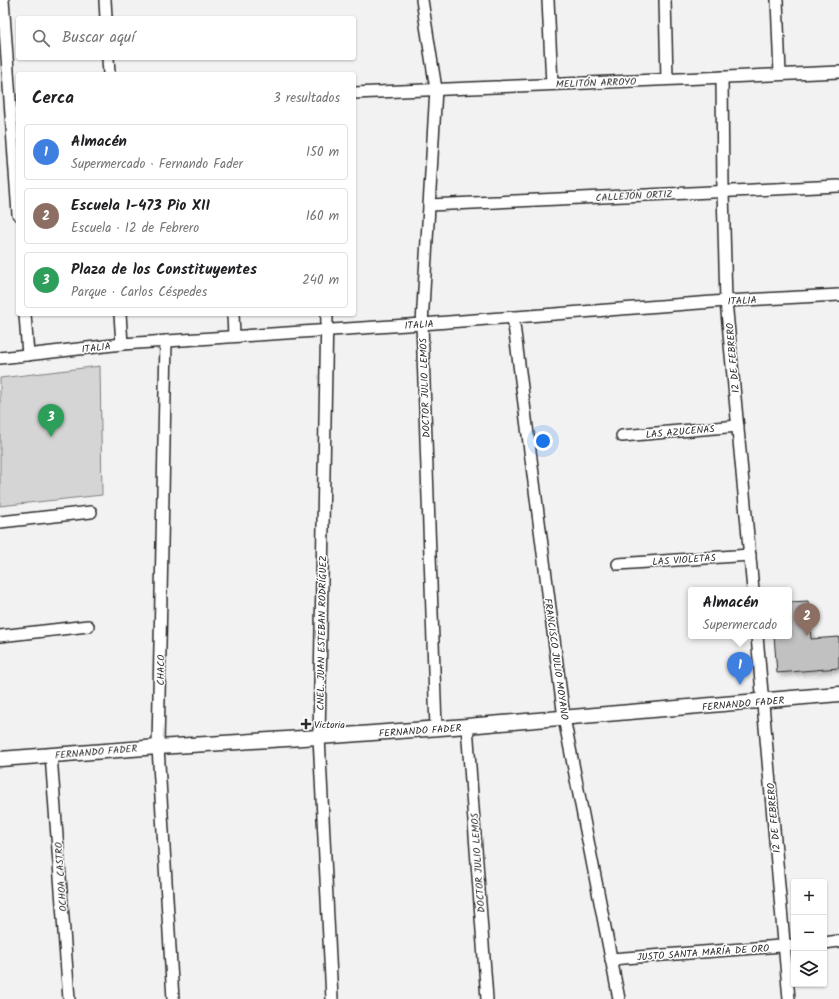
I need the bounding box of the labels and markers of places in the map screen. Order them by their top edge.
pin: 3 [38,404,64,437]
pin: 2 [794,603,820,636]
pin: 1 [727,652,753,685]
place label: Victoria [314,717,345,733]
marker: Victoria [301,719,311,729]

